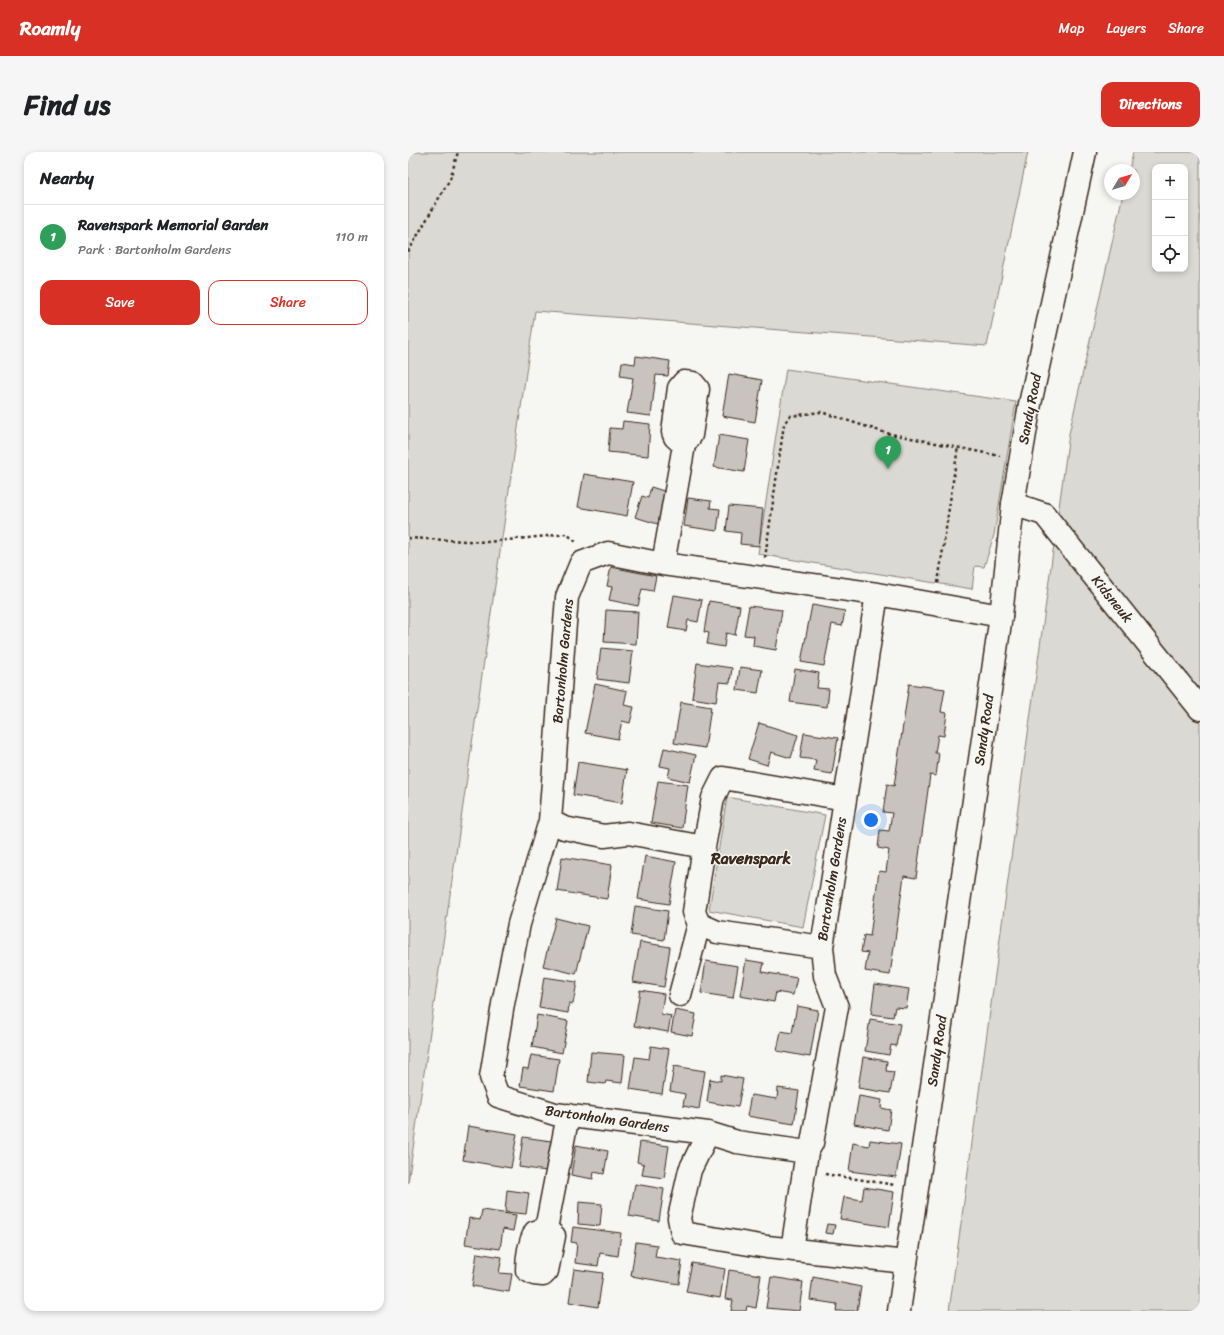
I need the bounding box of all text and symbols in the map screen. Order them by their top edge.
text: Roamly [20,12,80,45]
text: Map [1059,16,1084,41]
text: Layers [1106,16,1146,41]
text: Share [1168,16,1204,41]
text: Find us [24,80,111,129]
button: Directions [1101,82,1200,127]
text: Nearby [40,163,94,193]
north arrow [1104,164,1140,200]
map controls [1152,164,1188,272]
button: + [1152,164,1188,200]
button: − [1152,200,1188,236]
text: Ravenspark Memorial Garden [78,212,268,238]
text: 1 [50,225,56,248]
text: 110 m [335,225,368,248]
button: locate [1152,236,1188,272]
text: Park · Bartonholm Gardens [78,238,231,261]
button: Save [40,280,200,325]
button: Share [208,280,368,325]
street label: Sandy Road [1011,370,1049,447]
pin: 1 [875,436,901,469]
street label: Kidsneuk [1085,569,1140,629]
street label: Bartonholm Gardens [545,597,581,724]
street label: Sandy Road [967,691,1002,767]
your location [861,810,881,830]
street label: Bartonholm Gardens [810,815,854,943]
district label: Ravenspark [710,844,792,873]
street label: Sandy Road [920,1012,955,1088]
street label: Bartonholm Gardens [543,1098,671,1140]

